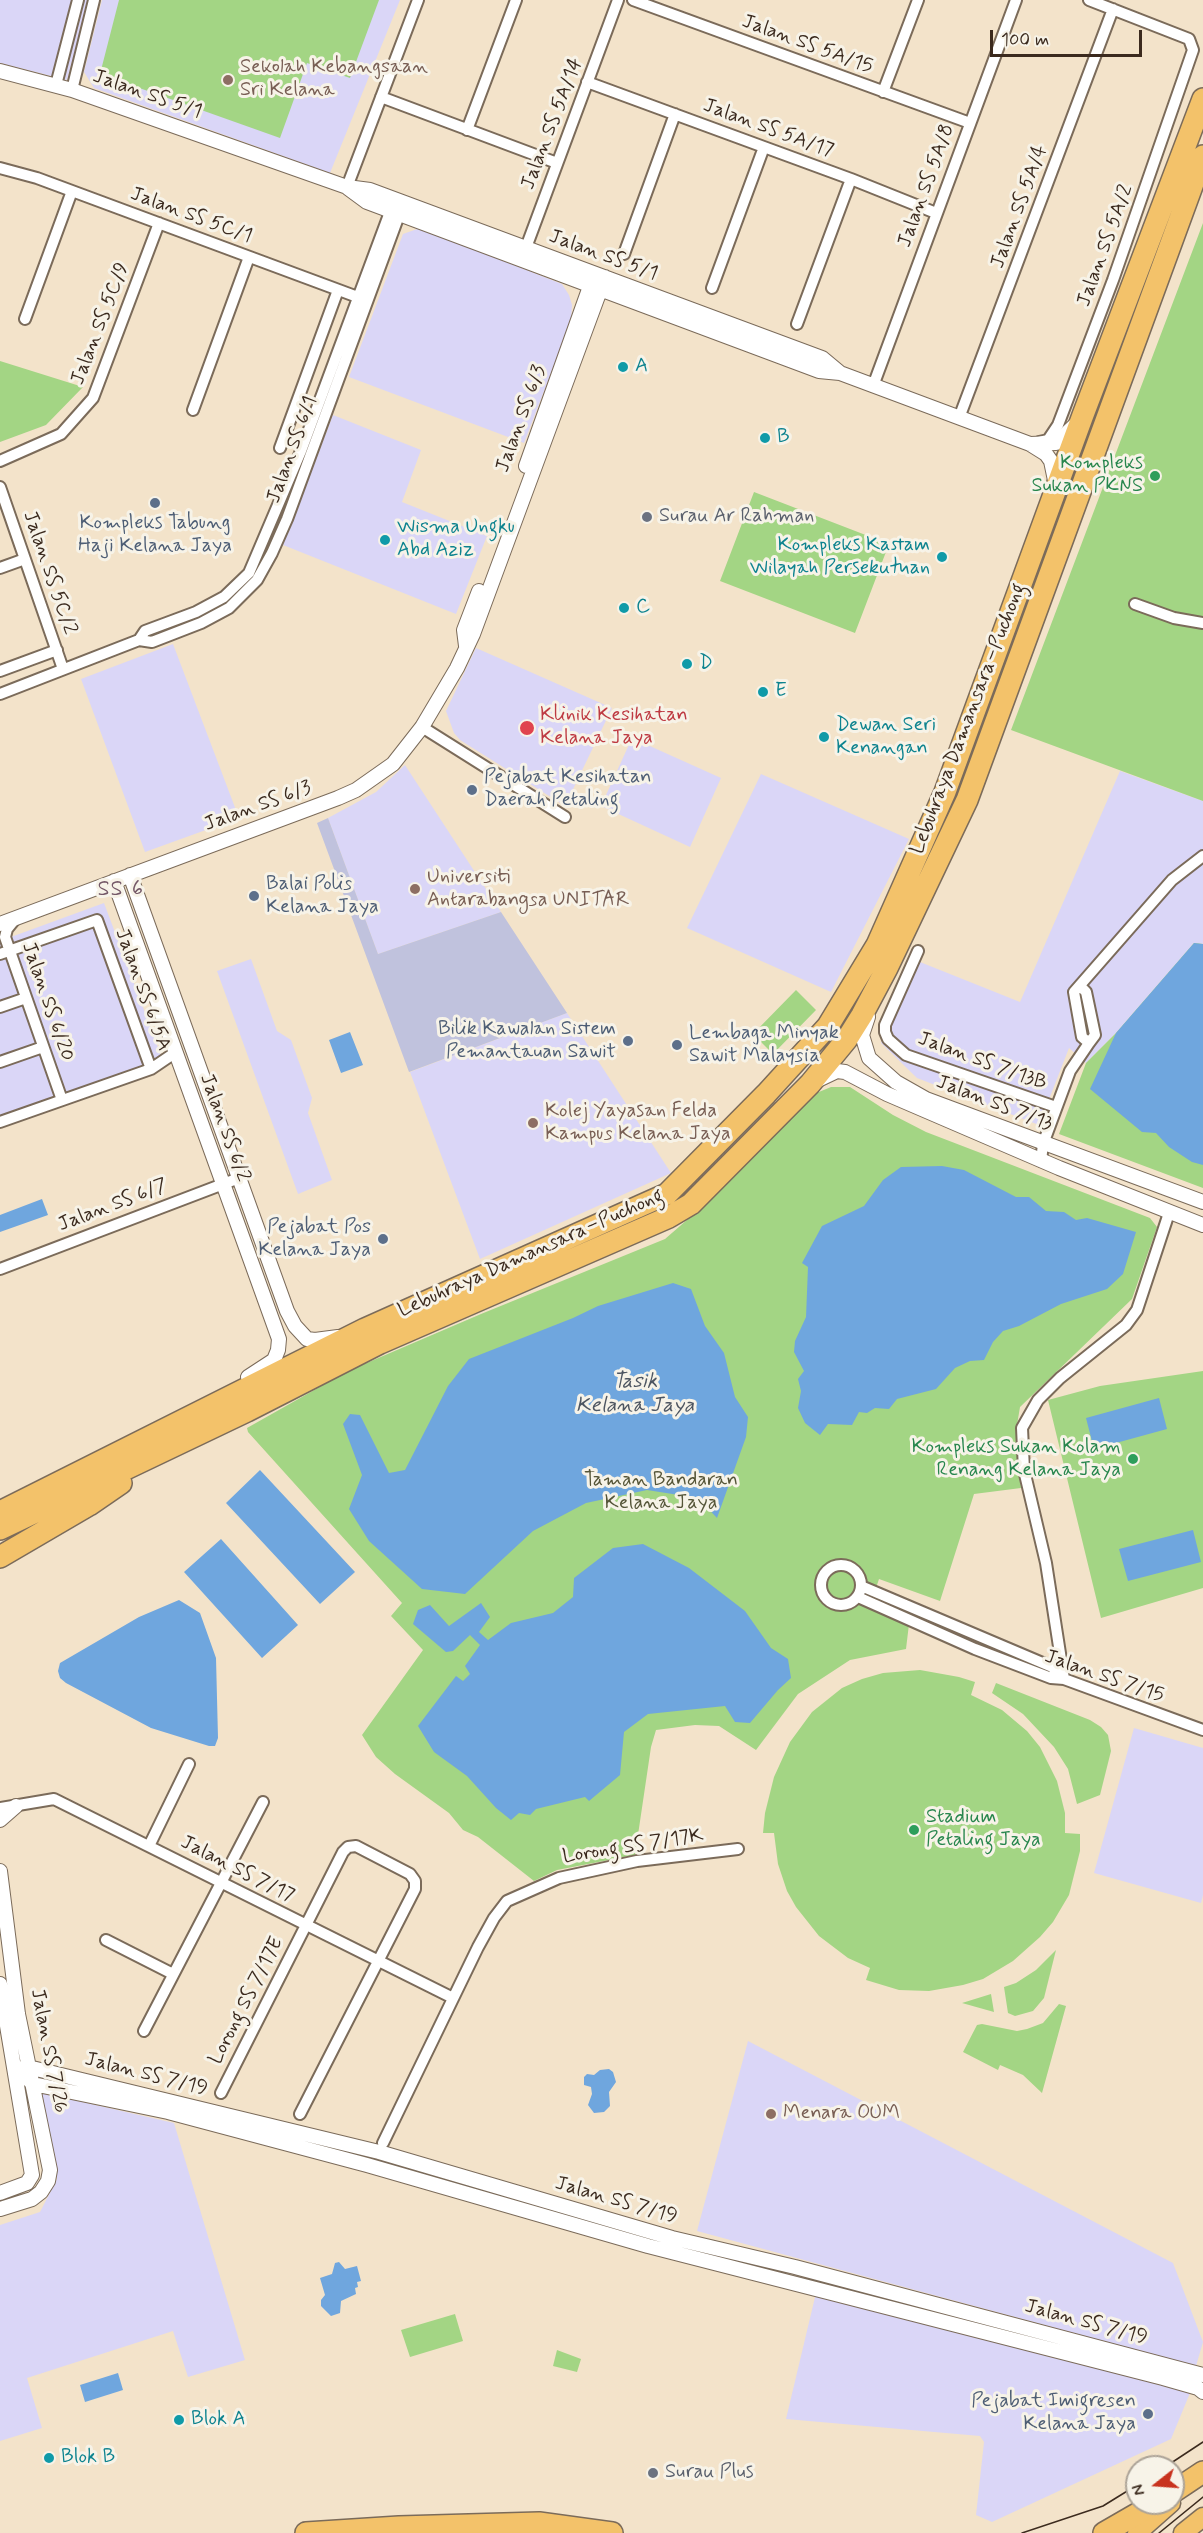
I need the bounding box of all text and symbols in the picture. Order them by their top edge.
street label: Jalan SS 5A/15 [738,10,876,80]
scale bar [993,18,1144,56]
text: 100 m [1001,28,1049,52]
street label: Jalan SS 5A/14 [517,55,589,193]
place label: Sekolah Kebangsaan Sri Kelana [240,56,428,103]
street label: Jalan SS 5/1 [89,65,205,125]
marker: Sekolah Kebangsaan Sri Kelana [221,73,235,87]
street label: Jalan SS 5A/17 [700,94,836,164]
street label: Jalan SS 5A/8 [894,121,960,251]
street label: Jalan SS 5A/4 [987,142,1053,272]
street label: Jalan SS 5A/2 [1073,182,1139,310]
street label: Jalan SS 5C/1 [127,183,255,249]
street label: Jalan SS 5/1 [545,225,661,287]
street label: Jalan SS 5C/9 [67,260,135,388]
place label: A [635,355,648,379]
marker: A [616,360,630,374]
street label: Jalan SS 6/3 [492,362,552,476]
street label: Jalan SS 6/1 [263,393,323,507]
place label: B [777,426,790,450]
marker: B [758,431,772,445]
place label: Kompleks Sukan PKNS [1031,452,1143,499]
marker: Kompleks Sukan PKNS [1148,469,1162,483]
marker: Kompleks Tabung Haji Kelana Jaya [148,496,162,510]
place label: Surau Ar Rahman [659,505,814,529]
street label: Jalan SS 5C/2 [17,508,81,638]
marker: Surau Ar Rahman [640,510,654,524]
place label: Kompleks Tabung Haji Kelana Jaya [78,512,232,559]
place label: Wisma Ungku Abd Aziz [397,516,515,563]
marker: Wisma Ungku Abd Aziz [378,533,392,547]
place label: Kompleks Kastam Wilayah Persekutuan [750,534,930,581]
marker: Kompleks Kastam Wilayah Persekutuan [935,550,949,564]
street label: Lebuhraya Damansara–Puchong [906,580,1032,858]
place label: C [636,596,650,620]
marker: C [617,601,631,615]
place label: D [699,652,713,676]
marker: D [680,657,694,671]
place label: E [775,680,787,704]
marker: E [756,685,770,699]
place label: Klinik Kesihatan Kelana Jaya [540,704,688,751]
place label: Dewan Seri Kenangan [836,714,936,761]
marker: Klinik Kesihatan Kelana Jaya [518,719,536,737]
marker: Dewan Seri Kenangan [817,730,831,744]
place label: Pejabat Kesihatan Daerah Petaling [484,766,651,813]
street label: Jalan SS 6/3 [201,777,315,837]
marker: Pejabat Kesihatan Daerah Petaling [465,783,479,797]
place label: Universiti Antarabangsa UNITAR [427,866,629,913]
place label: Balai Polis Kelana Jaya [266,873,379,920]
district label: SS 6 [98,877,144,903]
marker: Universiti Antarabangsa UNITAR [408,882,422,896]
marker: Balai Polis Kelana Jaya [247,889,261,903]
street label: Jalan SS 6/5A [109,926,175,1054]
street label: Jalan SS 6/20 [15,939,79,1065]
place label: Bilik Kawalan Sistem Pemantauan Sawit [438,1018,616,1065]
place label: Lembaga Minyak Sawit Malaysia [689,1022,839,1069]
street label: Jalan SS 7/13B [914,1028,1050,1096]
marker: Bilik Kawalan Sistem Pemantauan Sawit [621,1034,635,1048]
marker: Lembaga Minyak Sawit Malaysia [670,1038,684,1052]
street label: Jalan SS 6/2 [193,1071,255,1185]
street label: Jalan SS 7/13 [933,1071,1055,1137]
place label: Kolej Yayasan Felda Kampus Kelana Jaya [545,1100,731,1147]
marker: Kolej Yayasan Felda Kampus Kelana Jaya [526,1116,540,1130]
street label: Jalan SS 6/7 [55,1174,171,1238]
street label: Lebuhraya Damansara–Puchong [395,1184,667,1324]
place label: Pejabat Pos Kelana Jaya [258,1216,371,1263]
marker: Pejabat Pos Kelana Jaya [376,1232,390,1246]
water label: Tasik Kelana Jaya [576,1370,694,1420]
place label: Kompleks Sukan Kolam Renang Kelana Jaya [911,1436,1121,1483]
marker: Kompleks Sukan Kolam Renang Kelana Jaya [1126,1452,1140,1466]
park label: Taman Bandaran Kelana Jaya [584,1469,738,1516]
street label: Jalan SS 7/15 [1041,1645,1167,1709]
place label: Stadium Petaling Jaya [926,1806,1041,1853]
marker: Stadium Petaling Jaya [907,1823,921,1837]
street label: Lorong SS 7/17K [561,1824,705,1870]
street label: Jalan SS 7/17 [176,1831,298,1909]
street label: Lorong SS 7/17E [205,1933,289,2069]
street label: Jalan SS 7/26 [24,1987,72,2115]
street label: Jalan SS 7/19 [82,2048,210,2102]
place label: Menara OUM [783,2102,900,2126]
marker: Menara OUM [764,2107,778,2121]
street label: Jalan SS 7/19 [552,2172,680,2230]
street label: Jalan SS 7/19 [1022,2295,1150,2351]
place label: Pejabat Imigresen Kelana Jaya [971,2390,1136,2437]
marker: Pejabat Imigresen Kelana Jaya [1141,2407,1155,2421]
place label: Blok A [191,2408,245,2432]
marker: Blok A [172,2413,186,2427]
place label: Blok B [61,2446,115,2470]
marker: Blok B [42,2451,56,2465]
north arrow [1125,2455,1185,2515]
place label: Surau Plus [665,2461,754,2485]
marker: Surau Plus [646,2466,660,2480]
text: N [1128,2482,1151,2498]

